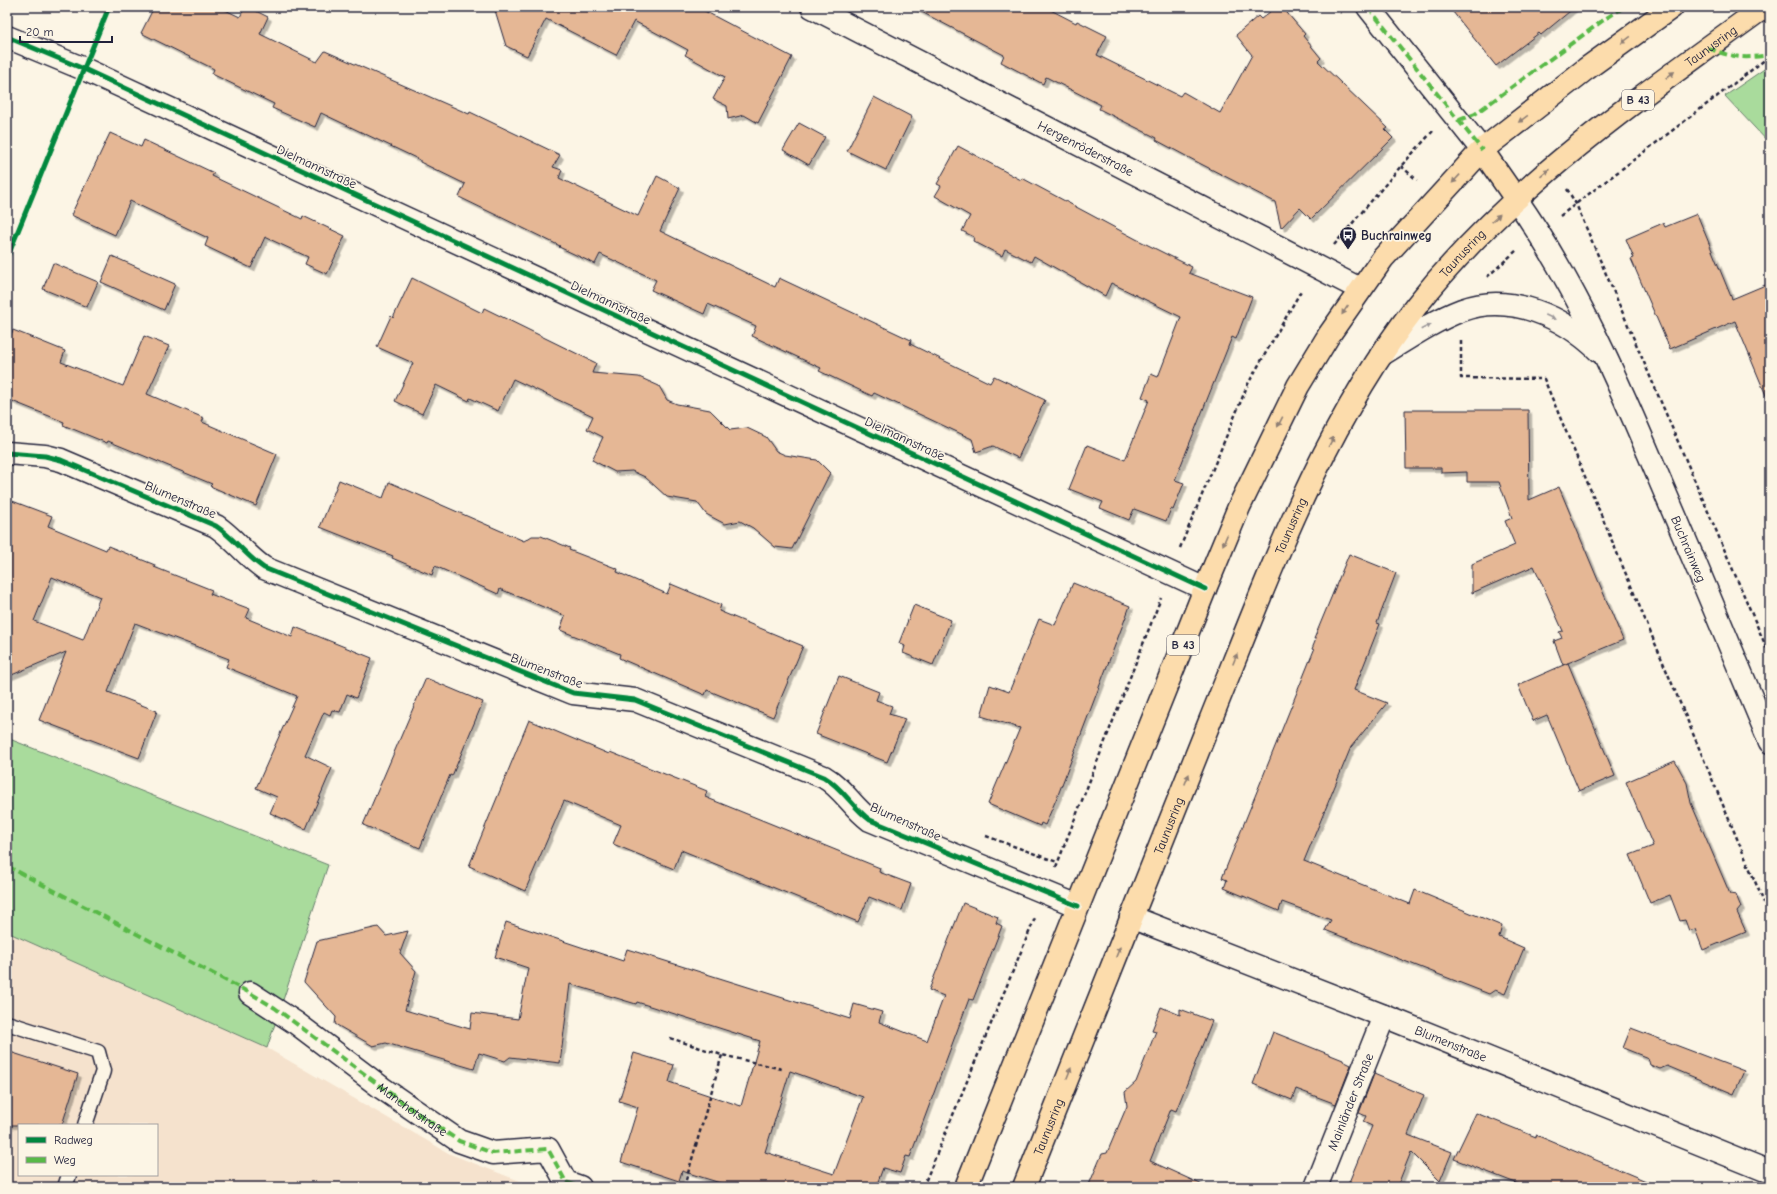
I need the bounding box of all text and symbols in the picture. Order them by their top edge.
scale bar [20,18,112,44]
street label: Taunusring [1682,22,1740,70]
text: 20 m [26,25,54,39]
one-way arrow [1621,36,1632,45]
one-way arrow [1664,71,1675,80]
road number: B 43 [1622,90,1654,110]
one-way arrow [1517,115,1528,123]
street label: Hergenröderstraße [1035,118,1136,179]
street label: Dielmannstraße [274,141,360,192]
one-way arrow [1541,169,1550,178]
one-way arrow [1451,174,1460,184]
one-way arrow [1491,213,1501,223]
bus stop icon: Buchrainweg [1338,225,1358,250]
street label: Taunusring [1436,226,1489,280]
place label: Buchrainweg [1361,228,1432,243]
street label: Dielmannstraße [568,277,654,328]
one-way arrow [1342,304,1349,316]
one-way arrow [1544,314,1555,320]
one-way arrow [1420,324,1432,331]
street label: Dielmannstraße [862,413,948,464]
one-way arrow [1276,416,1283,428]
one-way arrow [1328,436,1334,448]
street label: Blumenstraße [143,478,219,521]
street label: Taunusring [1272,495,1310,556]
street label: Buchrainweg [1668,513,1709,584]
one-way arrow [1222,535,1228,547]
road number: B 43 [1167,635,1199,655]
street label: Blumenstraße [509,650,585,691]
one-way arrow [1233,652,1239,664]
one-way arrow [1184,773,1190,785]
street label: Taunusring [1150,795,1187,857]
street label: Blumenstraße [868,799,944,844]
one-way arrow [1115,946,1121,958]
street label: Blumenstraße [1413,1022,1489,1065]
street label: Mainländer Straße [1324,1050,1377,1153]
one-way arrow [1067,1066,1073,1078]
street label: Manchotstraße [374,1079,451,1140]
street label: Taunusring [1030,1096,1067,1158]
legend [18,1124,158,1176]
text: Radweg [54,1133,93,1147]
text: Weg [54,1153,76,1167]

